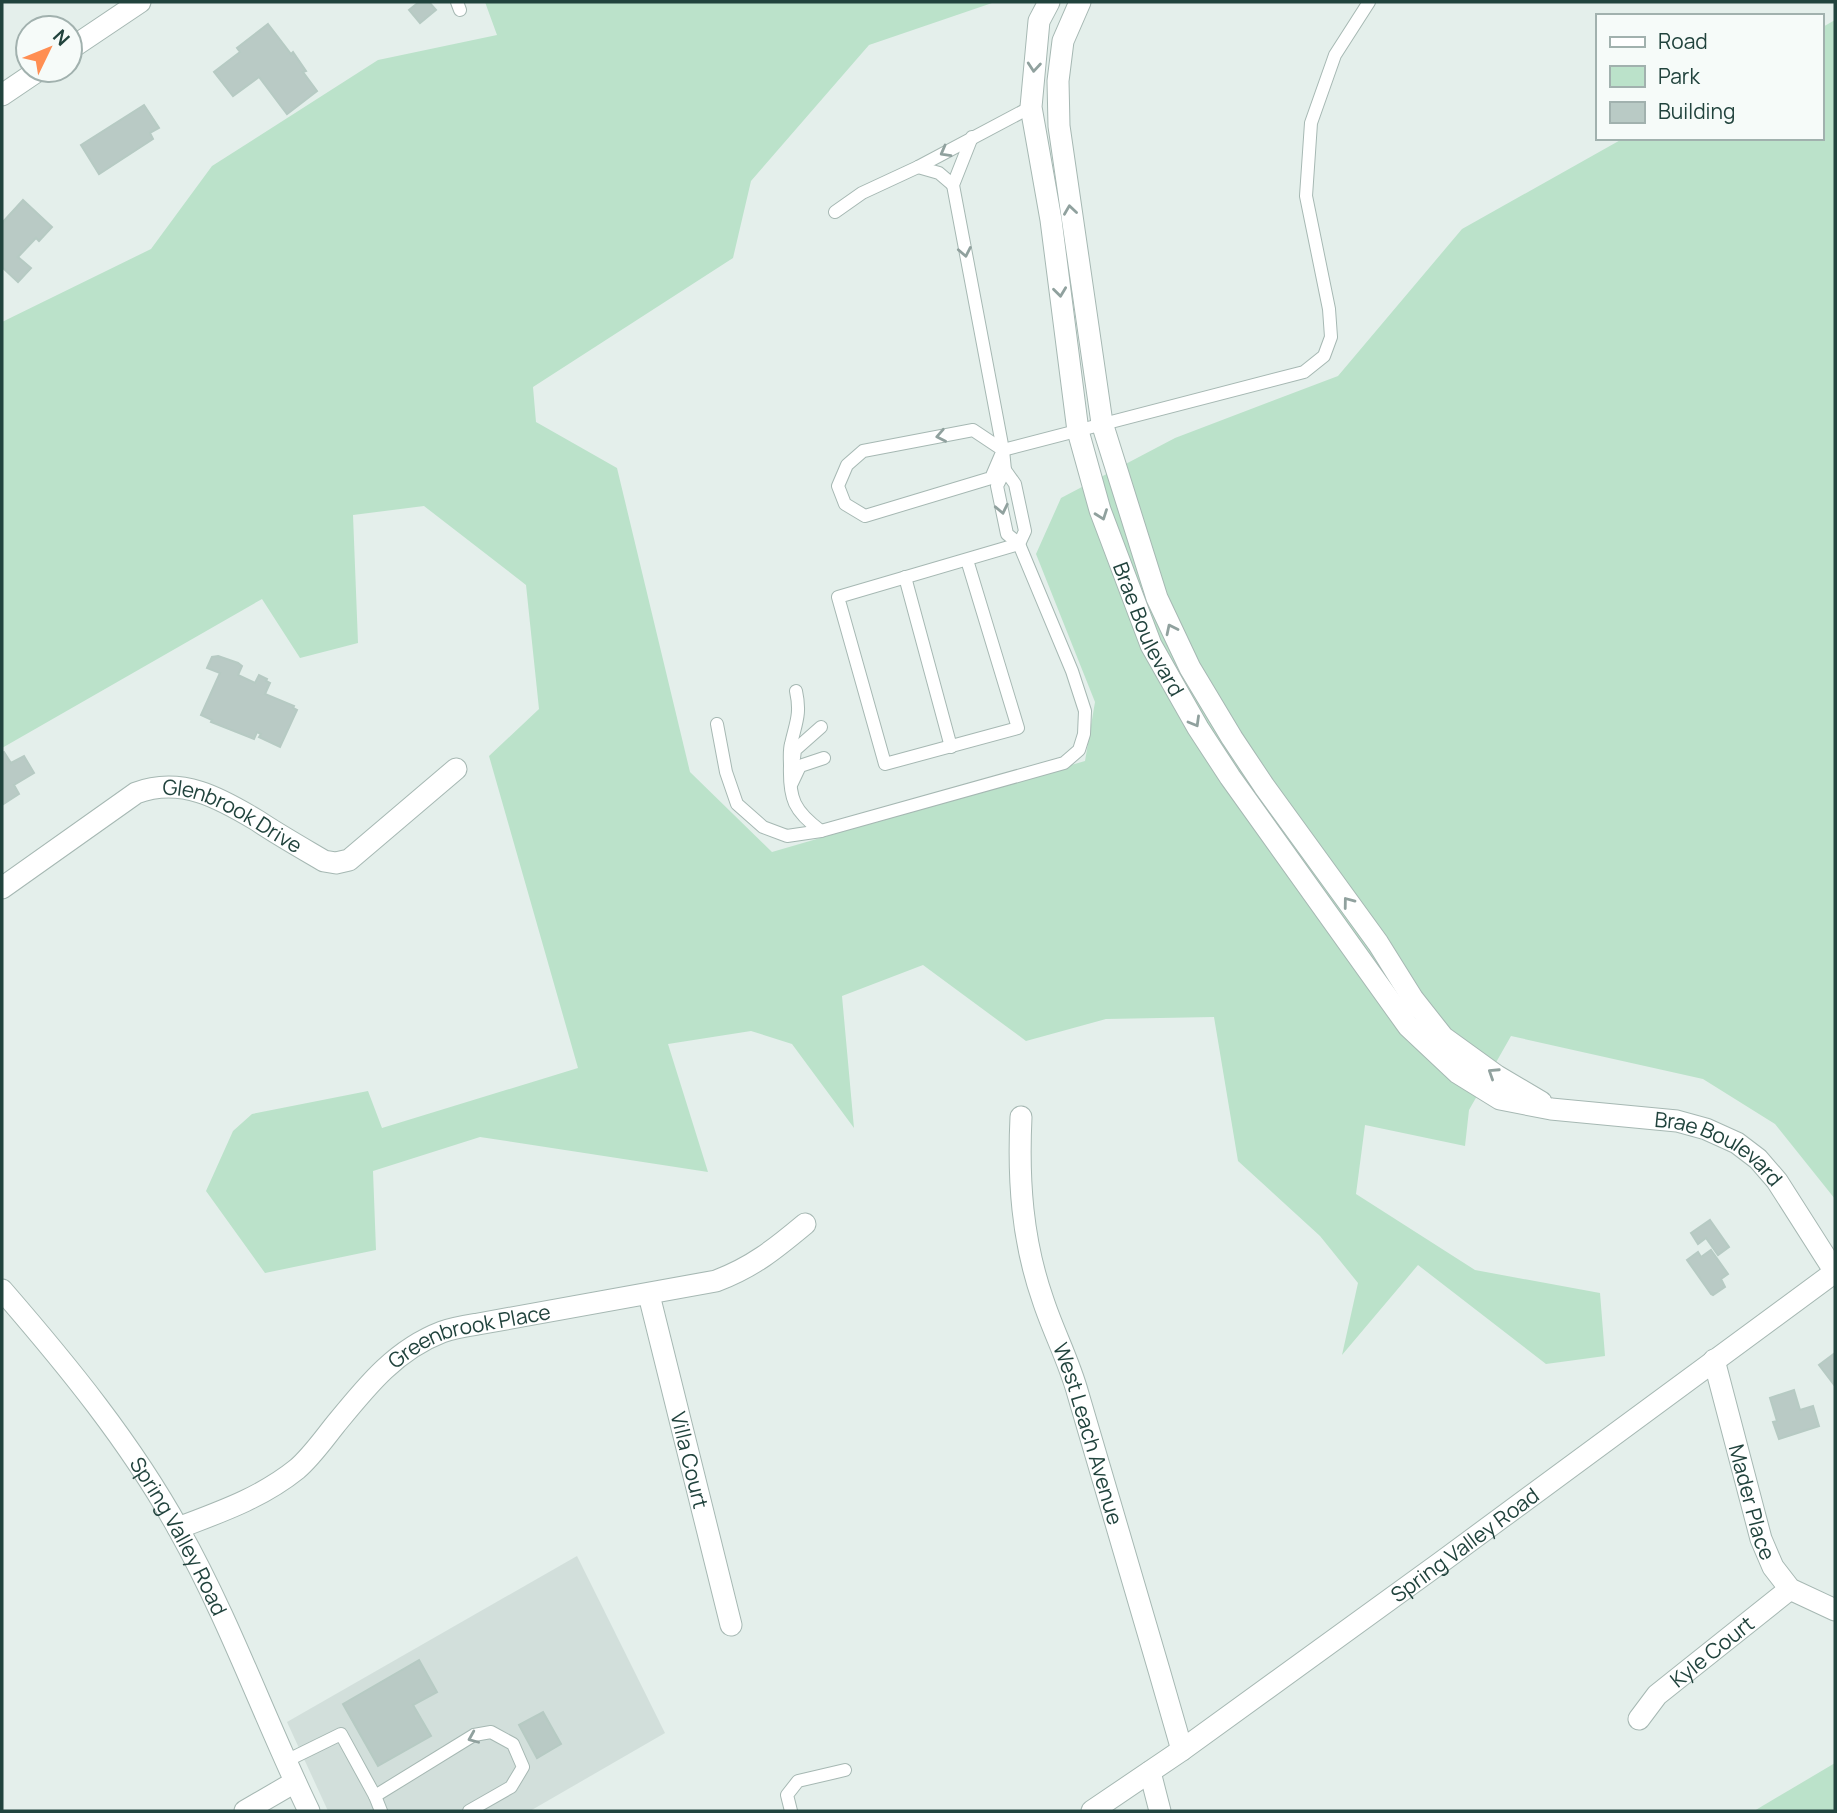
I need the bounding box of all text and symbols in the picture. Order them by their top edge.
north arrow [14,14,84,84]
legend [1596,14,1823,140]
text: N [47,24,76,51]
text: Road [1658,27,1708,55]
one-way arrow [1027,62,1042,73]
text: Park [1658,62,1700,90]
text: Building [1658,97,1735,125]
one-way arrow [940,144,953,157]
one-way arrow [1063,204,1078,216]
one-way arrow [957,246,972,258]
one-way arrow [1053,287,1068,298]
one-way arrow [935,428,947,443]
one-way arrow [994,503,1009,515]
one-way arrow [1094,509,1108,521]
street label: Brae Boulevard [1107,558,1191,701]
one-way arrow [1166,624,1180,636]
one-way arrow [1187,715,1200,728]
street label: Glenbrook Drive [162,773,308,859]
one-way arrow [1343,897,1356,910]
one-way arrow [1488,1068,1501,1081]
street label: Brae Boulevard [1653,1105,1789,1192]
street label: Greenbrook Place [382,1297,553,1374]
street label: West Leach Avenue [1047,1339,1130,1528]
street label: Villa Court [664,1409,715,1511]
street label: Mader Place [1723,1441,1782,1564]
street label: Spring Valley Road [124,1451,234,1620]
street label: Spring Valley Road [1385,1481,1544,1608]
street label: Kyle Court [1664,1609,1760,1693]
one-way arrow [468,1729,480,1743]

